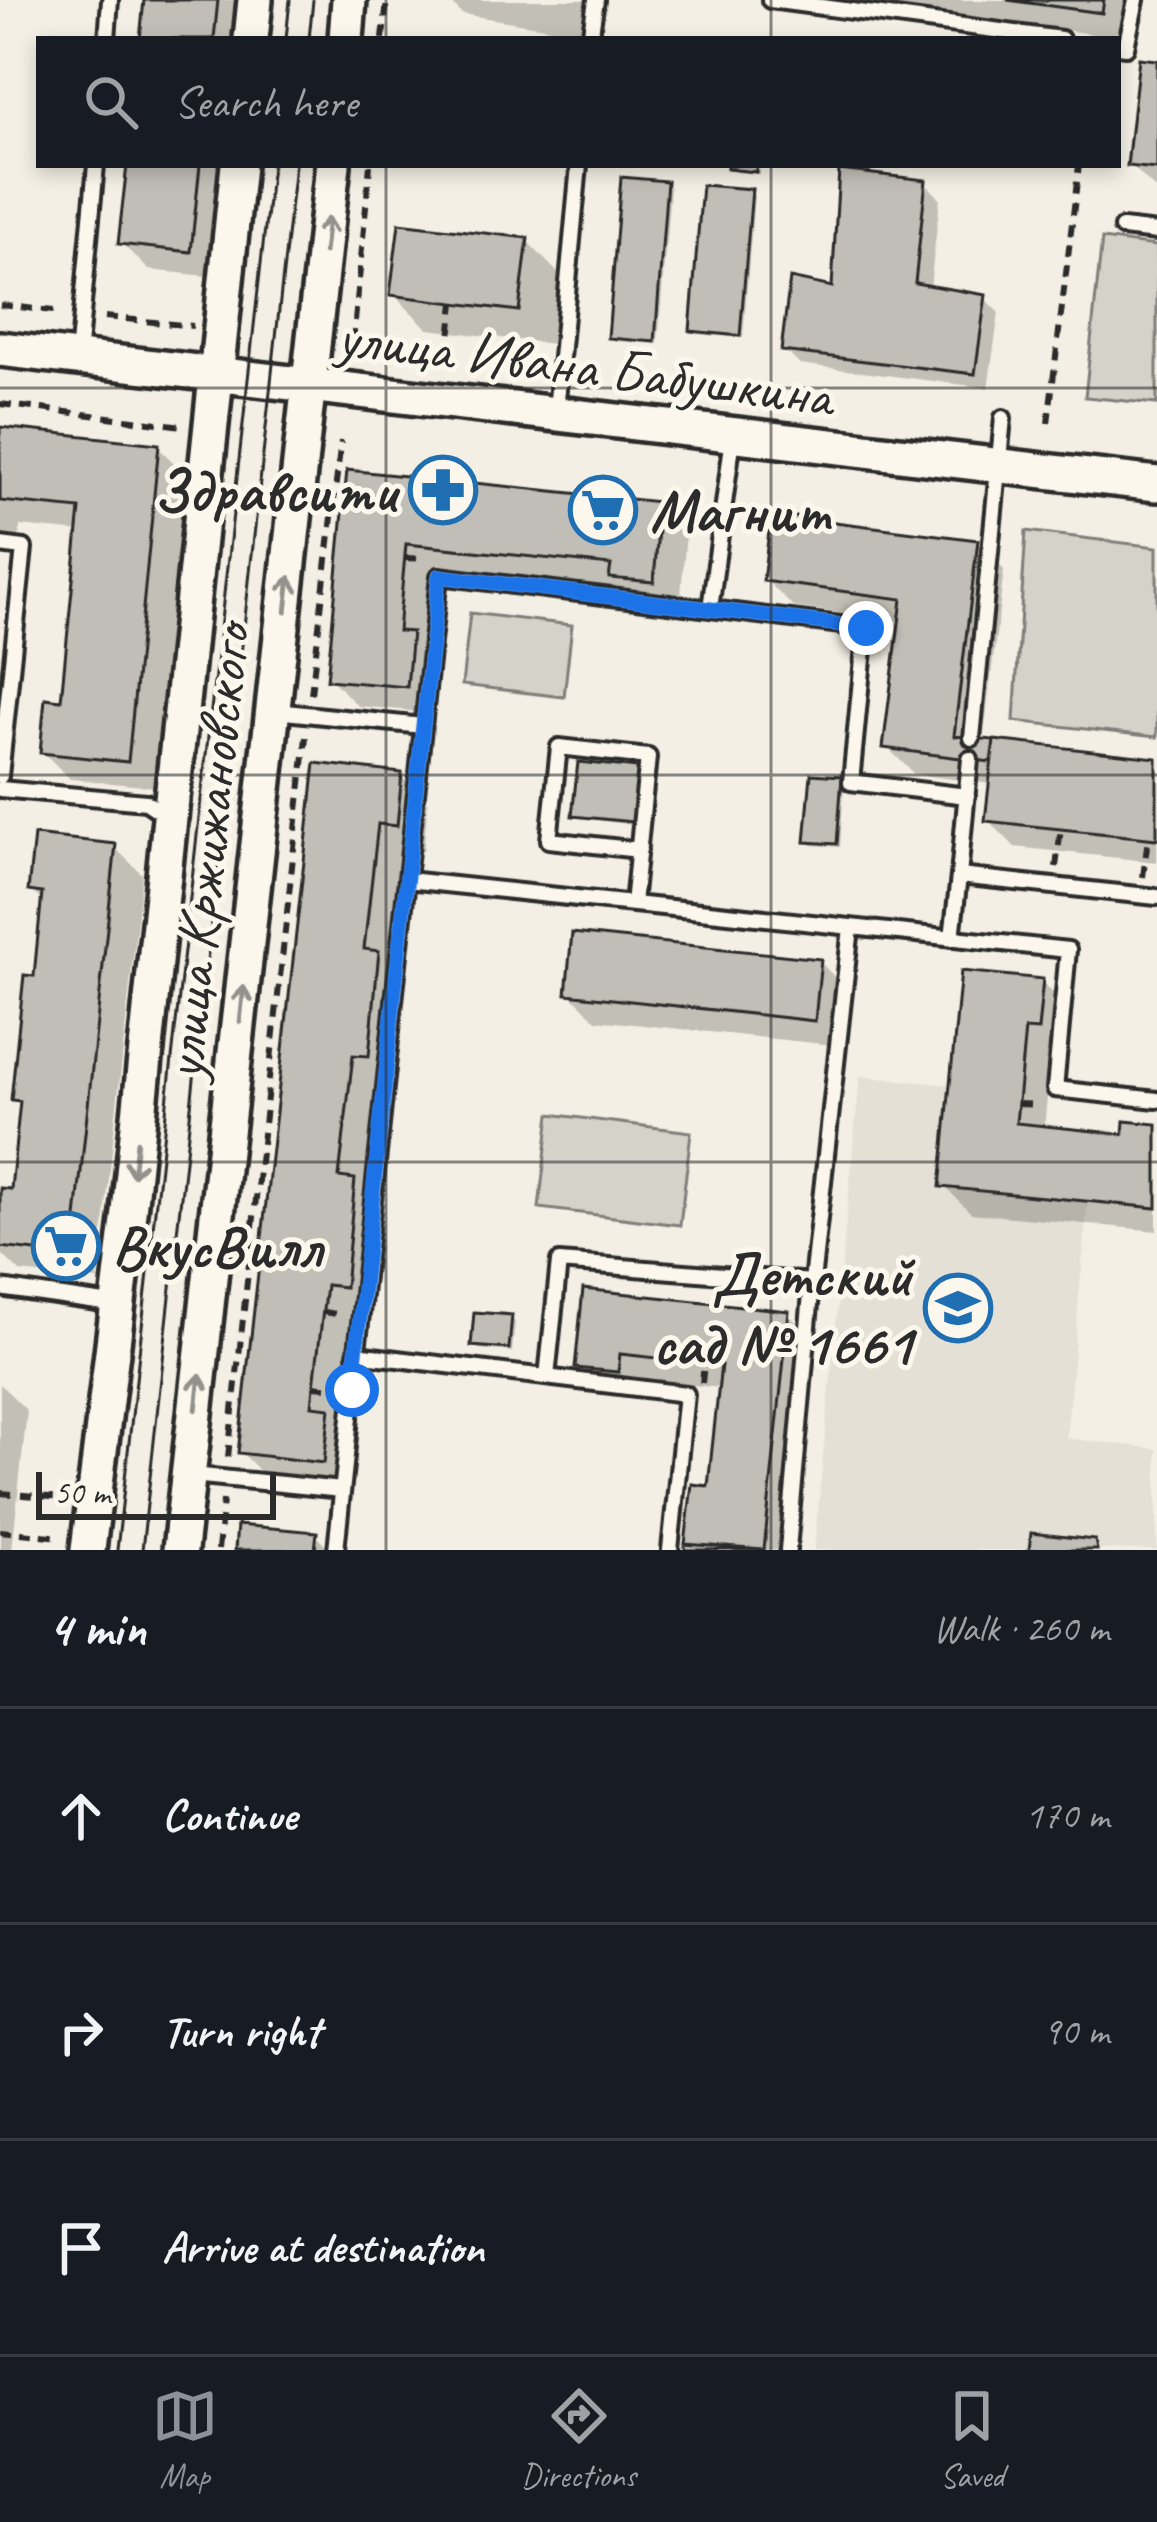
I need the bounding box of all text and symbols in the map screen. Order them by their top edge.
search box [36,36,1121,168]
icon: search [78,69,144,135]
text: Search here [174,74,357,131]
one-way arrow [315,216,338,255]
street label: улица Ивана Бабушкина [330,298,842,435]
place label: Здравсити [154,453,400,529]
pharmacy icon: Здравсити [408,455,478,525]
place label: Магнит [650,473,833,549]
supermarket icon: Магнит [568,475,638,545]
one-way arrow [277,575,299,614]
route end [839,601,893,655]
street label: улица Кржижановского [144,615,268,1087]
one-way arrow [231,986,253,1025]
one-way arrow [123,1139,145,1178]
place label: ВкусВилл [112,1209,325,1285]
supermarket icon: ВкусВилл [31,1211,101,1281]
place label: Детский сад № 1661 [653,1237,918,1382]
school or university icon: Детский сад № 1661 [923,1273,993,1343]
route start [325,1363,379,1417]
one-way arrow [187,1373,210,1412]
scale bar [36,1466,276,1519]
text: 50 m [54,1472,110,1514]
text: 4 min [48,1596,146,1660]
text: Walk · 260 m [933,1604,1109,1653]
icon: ahead [48,1783,114,1849]
text: Continue [162,1787,296,1844]
text: 170 m [1025,1791,1109,1840]
icon: right [48,1999,114,2065]
text: Turn right [162,2003,320,2060]
text: 90 m [1043,2007,1109,2056]
icon: arrive [48,2215,114,2281]
text: Arrive at destination [162,2219,484,2276]
tab: Map [152,2383,218,2497]
tab: Directions [521,2383,636,2497]
tab: Saved [939,2383,1005,2497]

